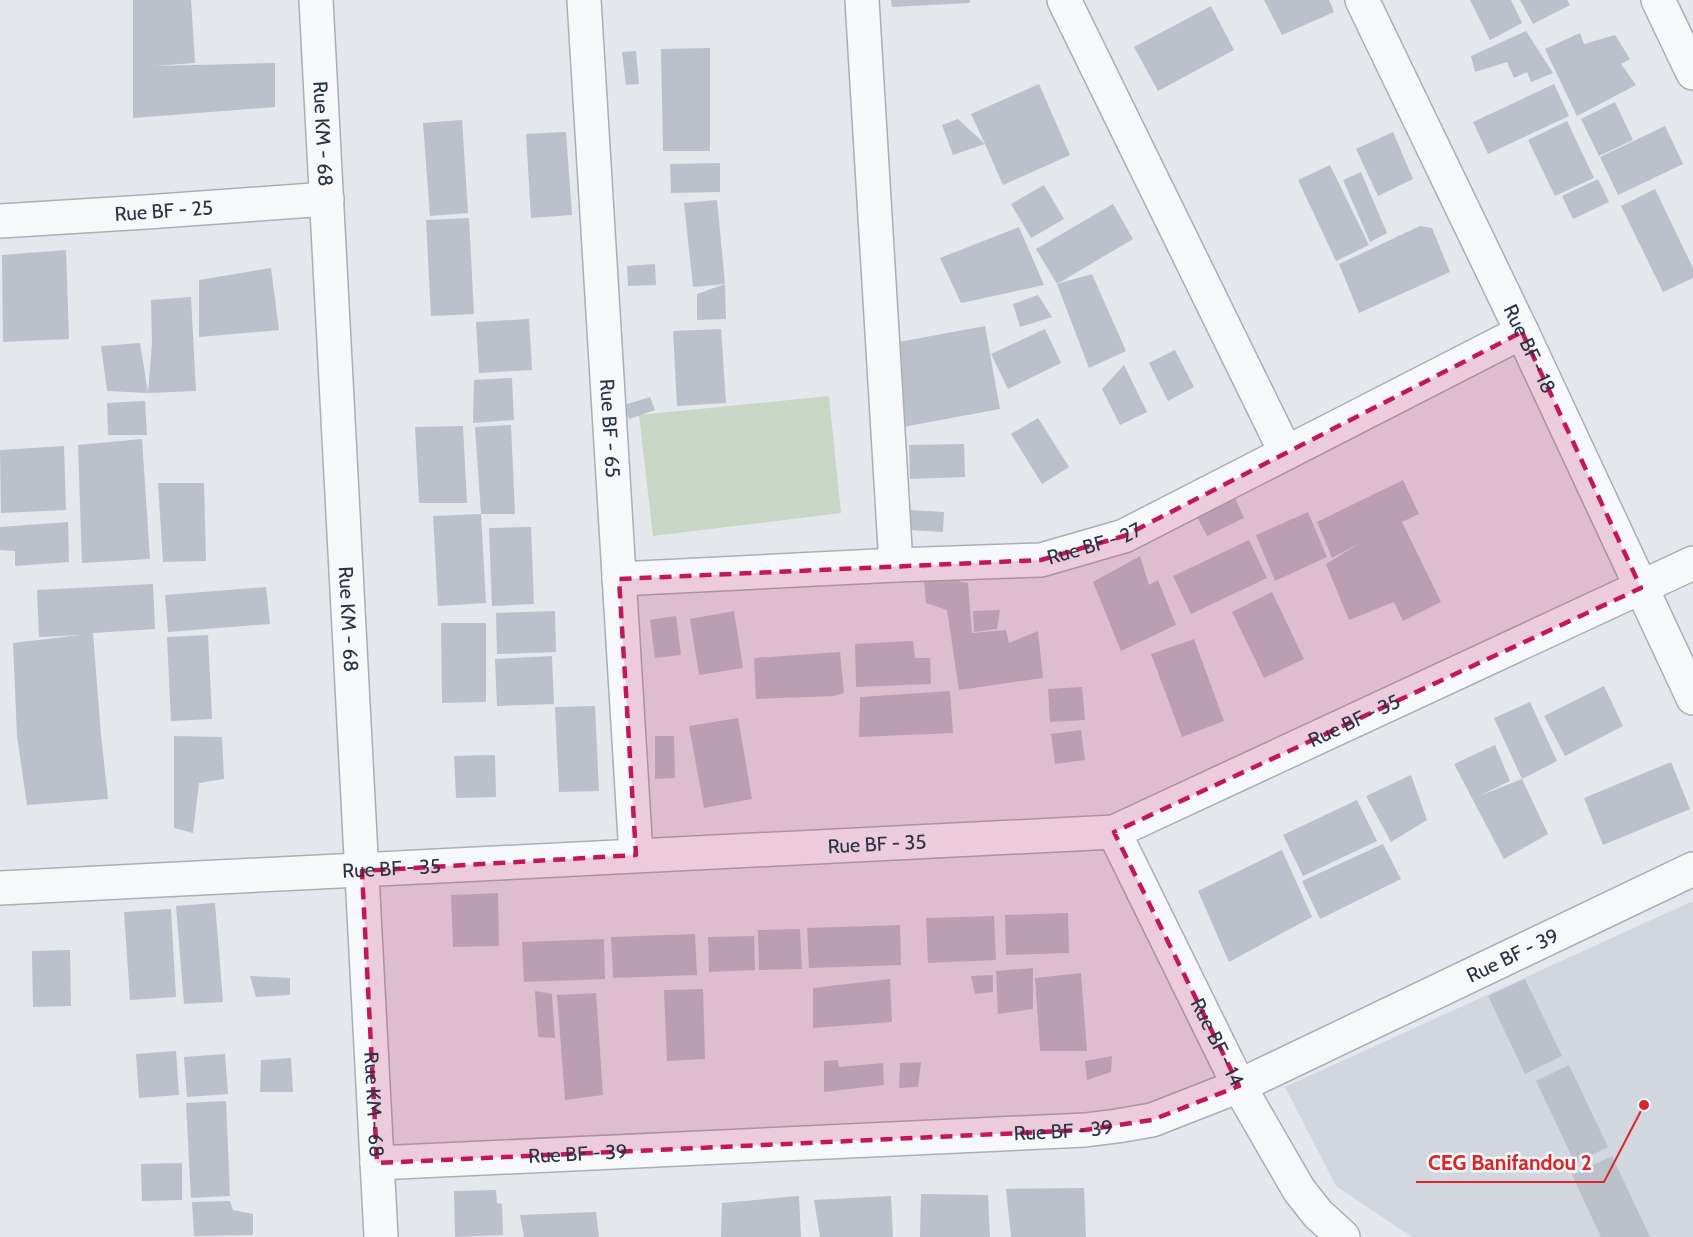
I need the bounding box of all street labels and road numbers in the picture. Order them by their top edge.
street label: Rue KM - 68 [308,80,338,187]
street label: Rue BF - 25 [114,195,214,226]
street label: Rue BF - 18 [1498,300,1561,397]
street label: Rue BF - 65 [595,378,625,478]
street label: Rue BF - 27 [1044,517,1145,570]
street label: Rue KM - 68 [334,566,363,673]
street label: Rue BF - 35 [1304,689,1404,752]
street label: Rue BF - 35 [827,829,927,858]
street label: Rue BF - 35 [342,854,441,883]
street label: Rue BF - 39 [1463,923,1562,988]
street label: Rue BF - 14 [1186,994,1249,1090]
street label: Rue KM - 68 [359,1051,389,1158]
street label: Rue BF - 39 [1013,1115,1114,1145]
street label: Rue BF - 39 [528,1139,628,1168]

